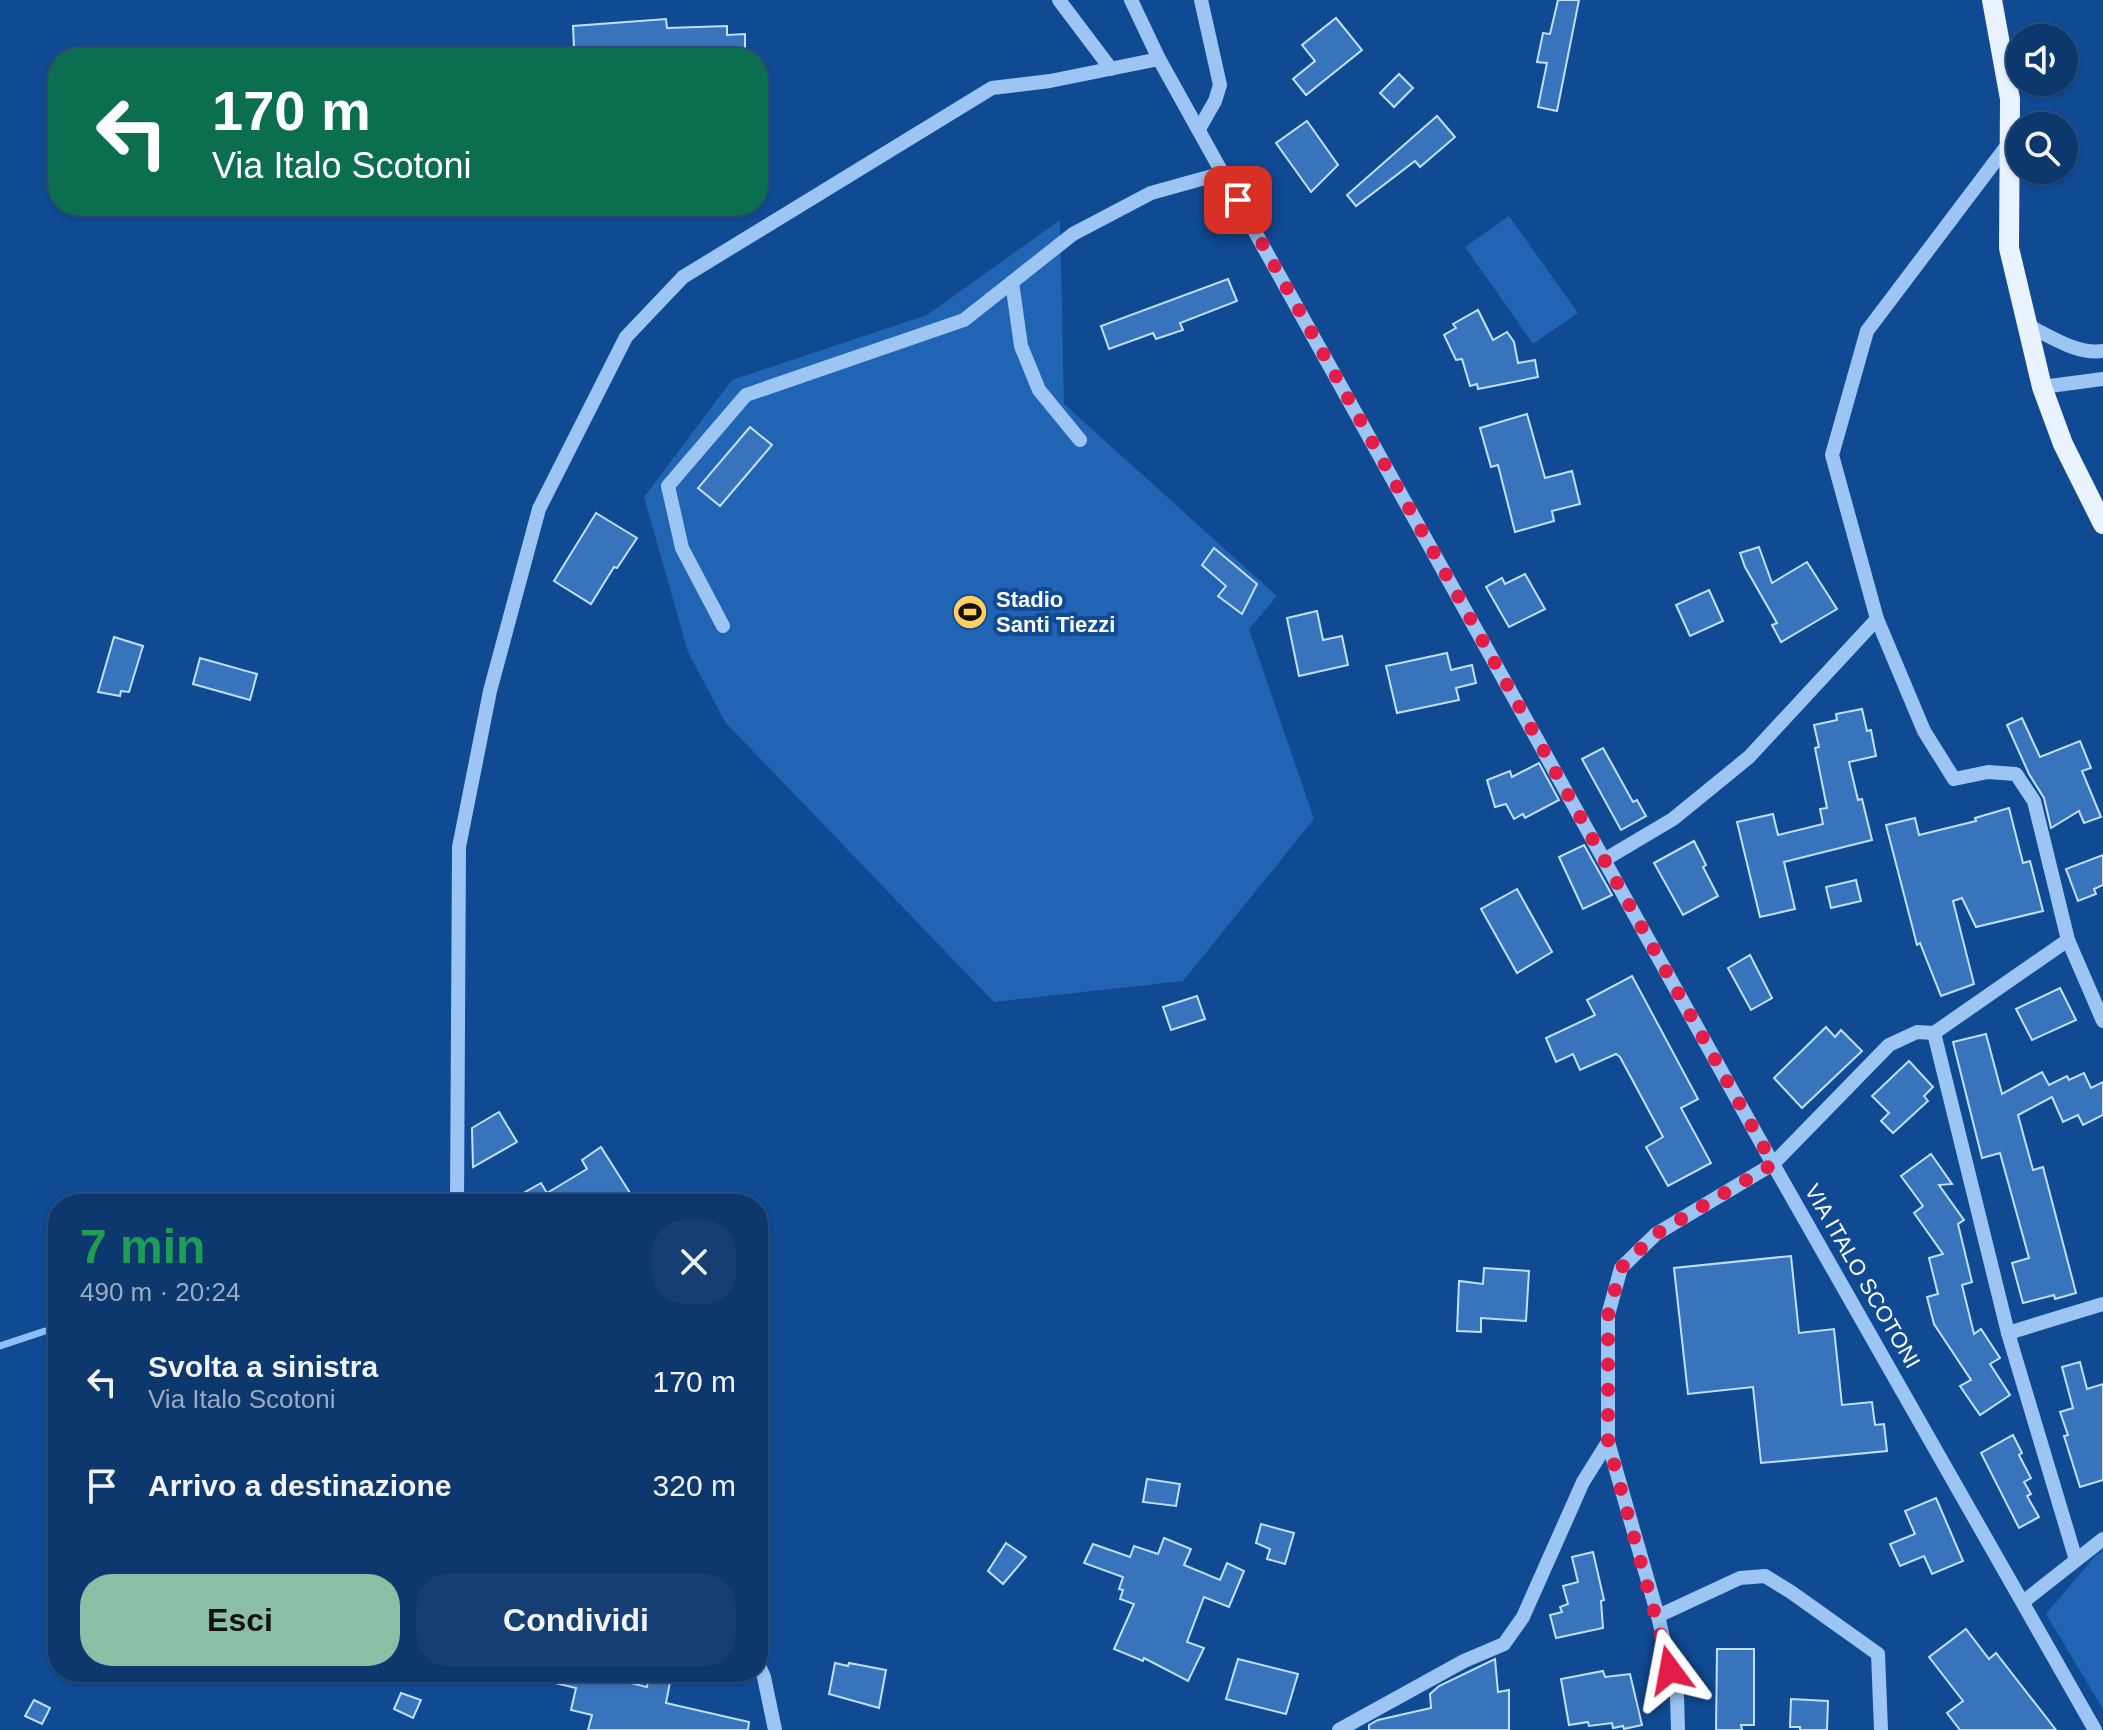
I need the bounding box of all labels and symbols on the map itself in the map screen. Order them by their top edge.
pin [1204,166,1272,234]
place label: Stadio Santi Tiezzi [996,587,1115,637]
sports icon: Stadio Santi Tiezzi [951,593,989,631]
street label: VIA ITALO SCOTONI [1800,1180,1925,1373]
position arrow [1628,1628,1712,1712]

